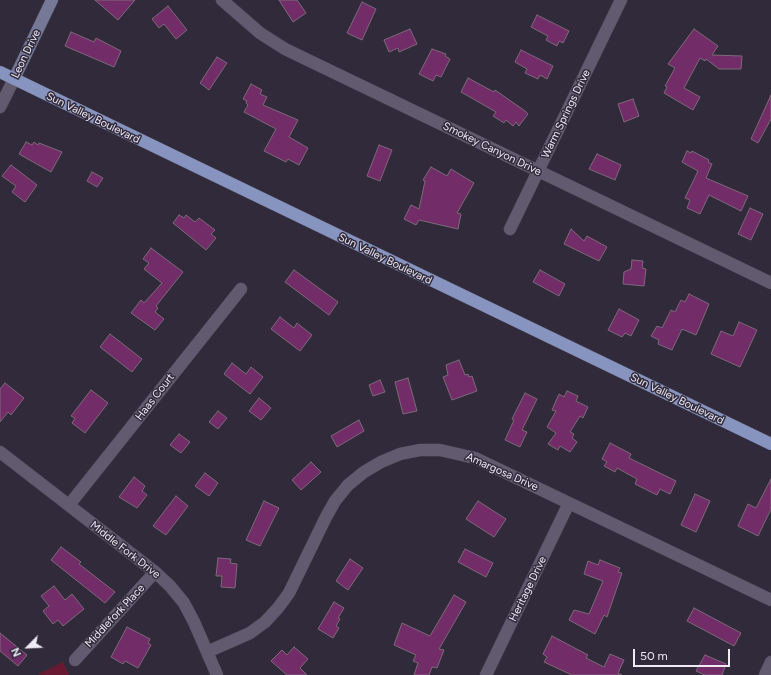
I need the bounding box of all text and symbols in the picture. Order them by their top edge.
street label: Leon Drive [9,28,43,80]
street label: Warm Springs Drive [539,68,593,160]
street label: Sun Valley Boulevard [44,90,142,146]
street label: Smokey Canyon Drive [441,119,543,179]
street label: Sun Valley Boulevard [336,231,434,287]
street label: Haas Court [133,371,177,423]
street label: Sun Valley Boulevard [628,371,726,427]
street label: Amargosa Drive [464,450,540,494]
street label: Middle Fork Drive [87,519,163,581]
street label: Heritage Drive [507,554,549,624]
street label: Middlefork Place [82,582,148,650]
north arrow [8,627,48,667]
scale bar [635,641,732,667]
text: N [9,646,24,659]
text: 50 m [640,649,668,663]

